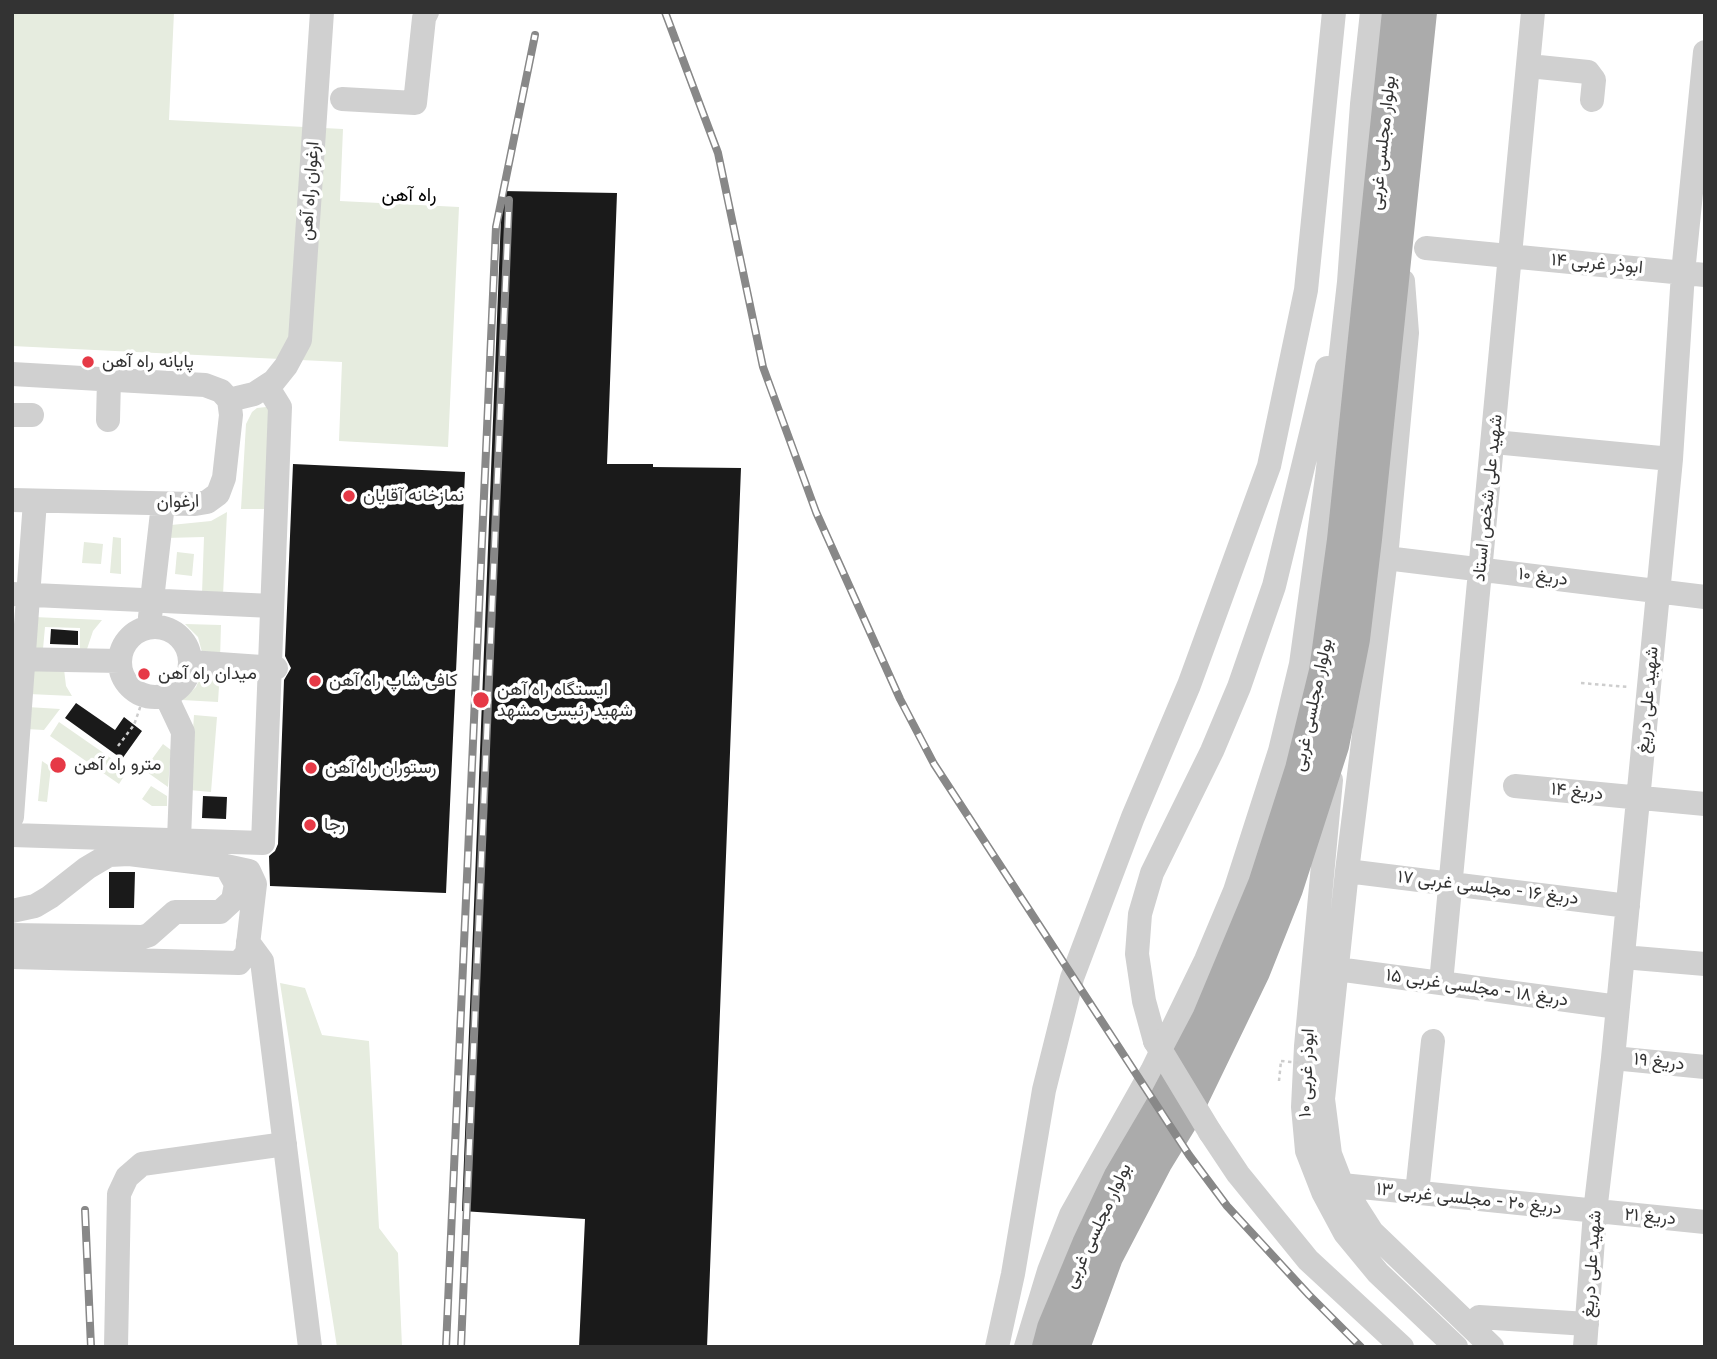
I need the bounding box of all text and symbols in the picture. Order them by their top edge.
street label: بولوار مجلسی غربی [1365,75,1401,211]
street label: ارغوان راه آهن [296,141,324,241]
district label: راه آهن [382,185,436,207]
street label: ابوذر غربی ۱۴ [1550,249,1644,279]
place label: پایانه راه آهن [102,351,194,373]
marker: پایانه راه آهن [80,354,96,370]
street label: شهید علی شخص استاد [1468,413,1508,583]
place label: نمازخانه آقایان [363,485,464,507]
marker: نمازخانه آقایان [341,488,357,504]
street label: ارغوان [156,490,200,514]
street label: دریغ ۱۰ [1517,563,1569,591]
street label: بولوار مجلسی غربی [1288,637,1338,773]
street label: شهید علی دریغ [1633,645,1663,755]
place label: میدان راه آهن [158,663,257,685]
marker: میدان راه آهن [136,666,152,682]
place label: کافی شاپ راه آهن [329,670,458,692]
marker: کافی شاپ راه آهن [307,673,323,689]
place label: ایستگاه راه آهن شهید رئیسی مشهد [497,679,633,722]
marker: ایستگاه راه آهن شهید رئیسی مشهد [471,690,491,710]
place label: مترو راه آهن [74,754,161,776]
marker: مترو راه آهن [48,755,68,775]
place label: رستوران راه آهن [325,757,436,779]
marker: رستوران راه آهن [303,760,319,776]
street label: دریغ ۱۴ [1550,779,1604,805]
place label: رجا [324,814,346,836]
marker: رجا [302,817,318,833]
street label: دریغ ۱۶ - مجلسی غربی ۱۷ [1396,866,1580,910]
street label: دریغ ۱۸ - مجلسی غربی ۱۵ [1384,965,1570,1011]
street label: ابوذر غربی ۱۰ [1295,1028,1319,1118]
street label: دریغ ۱۹ [1633,1049,1685,1075]
street label: بولوار مجلسی غربی [1060,1160,1136,1292]
street label: دریغ ۲۰ - مجلسی غربی ۱۳ [1375,1179,1563,1219]
street label: دریغ ۲۱ [1623,1204,1677,1230]
street label: شهید علی دریغ [1577,1210,1607,1318]

